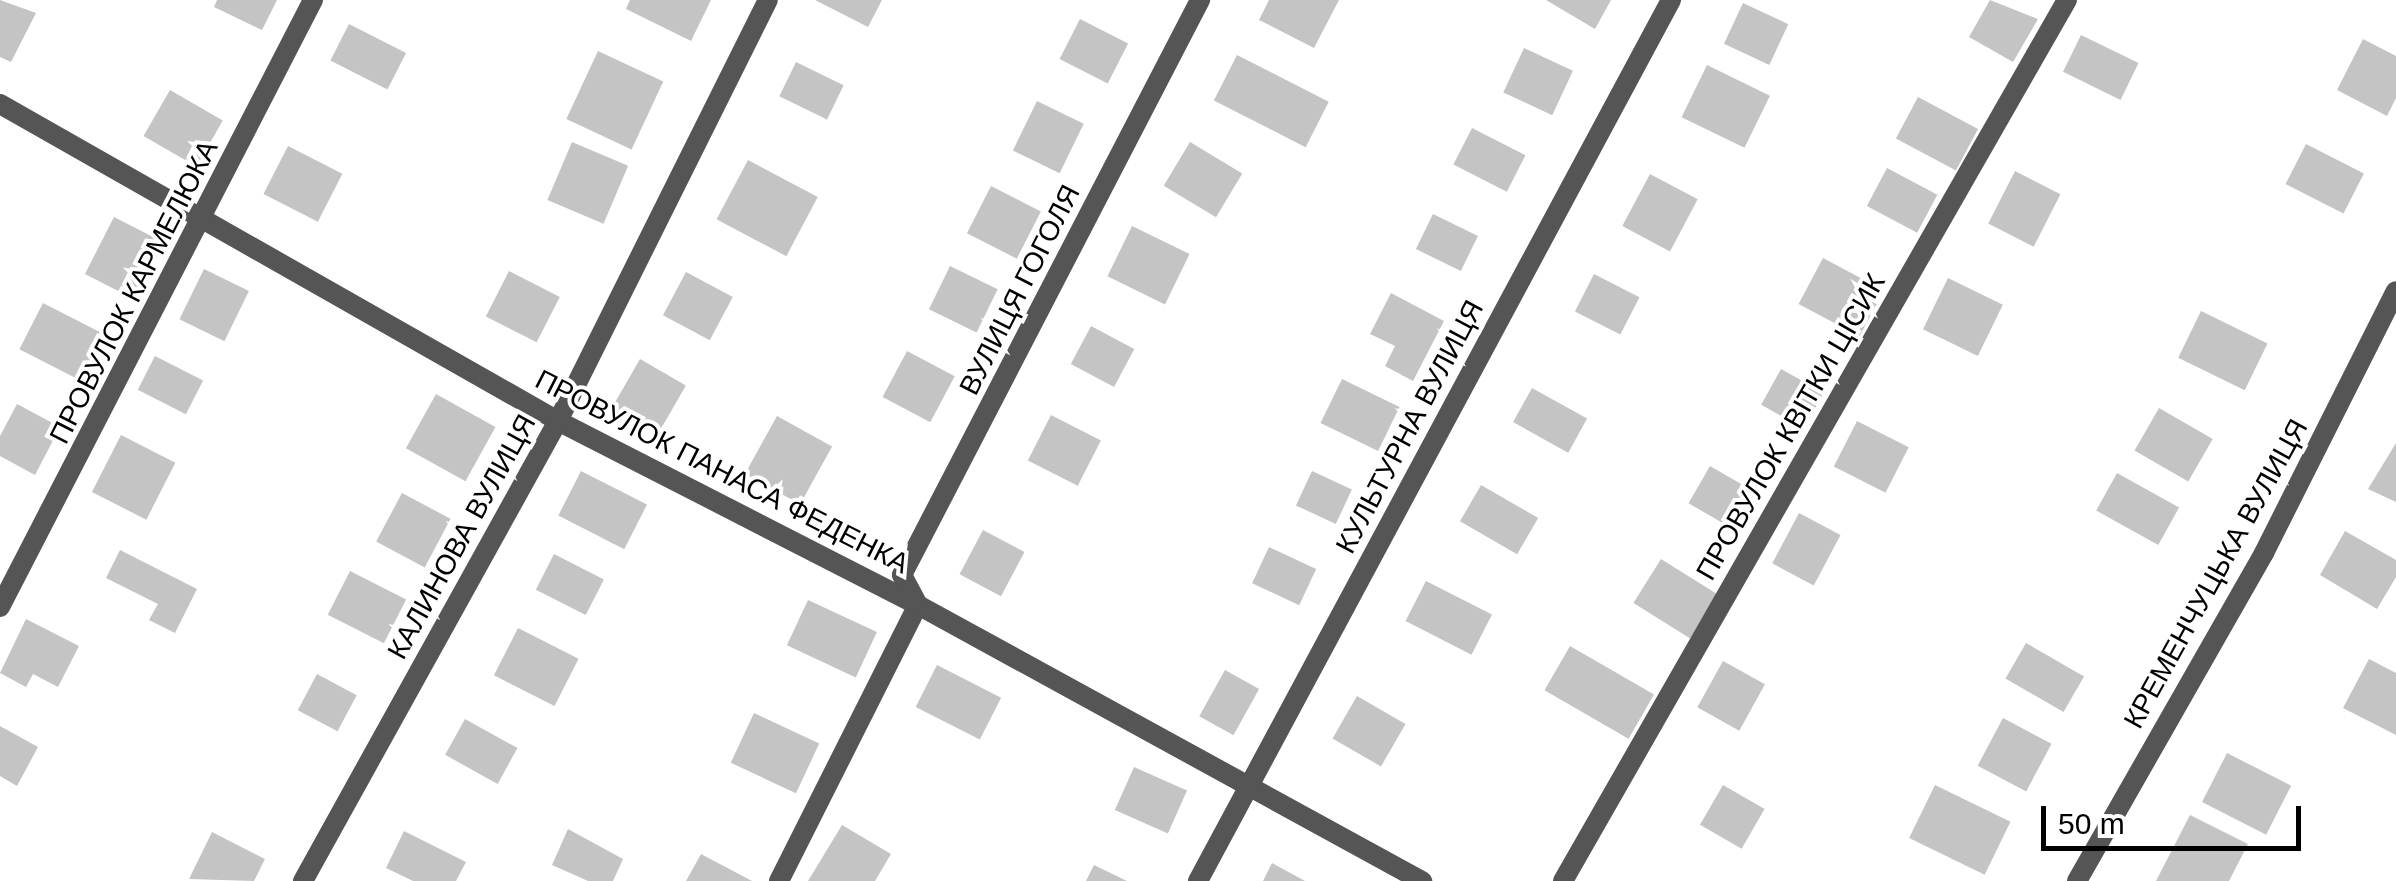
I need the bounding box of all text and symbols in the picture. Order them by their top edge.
street label: ПРОВУЛОК КАРМЕЛЮКА [43,135,225,449]
street label: ВУЛИЦЯ ГОГОЛЯ [953,180,1087,400]
street label: ПРОВУЛОК КВІТКИ ЦІСИК [1689,268,1893,586]
street label: КУЛЬТУРНА ВУЛИЦЯ [1329,295,1491,559]
street label: ПРОВУЛОК ПАНАСА ФЕДЕНКА [530,363,914,581]
street label: КАЛИНОВА ВУЛИЦЯ [381,409,543,665]
street label: КРЕМЕНЧУЦЬКА ВУЛИЦЯ [2117,414,2315,734]
scale bar [2046,786,2306,848]
text: 50 m [2058,807,2125,840]

